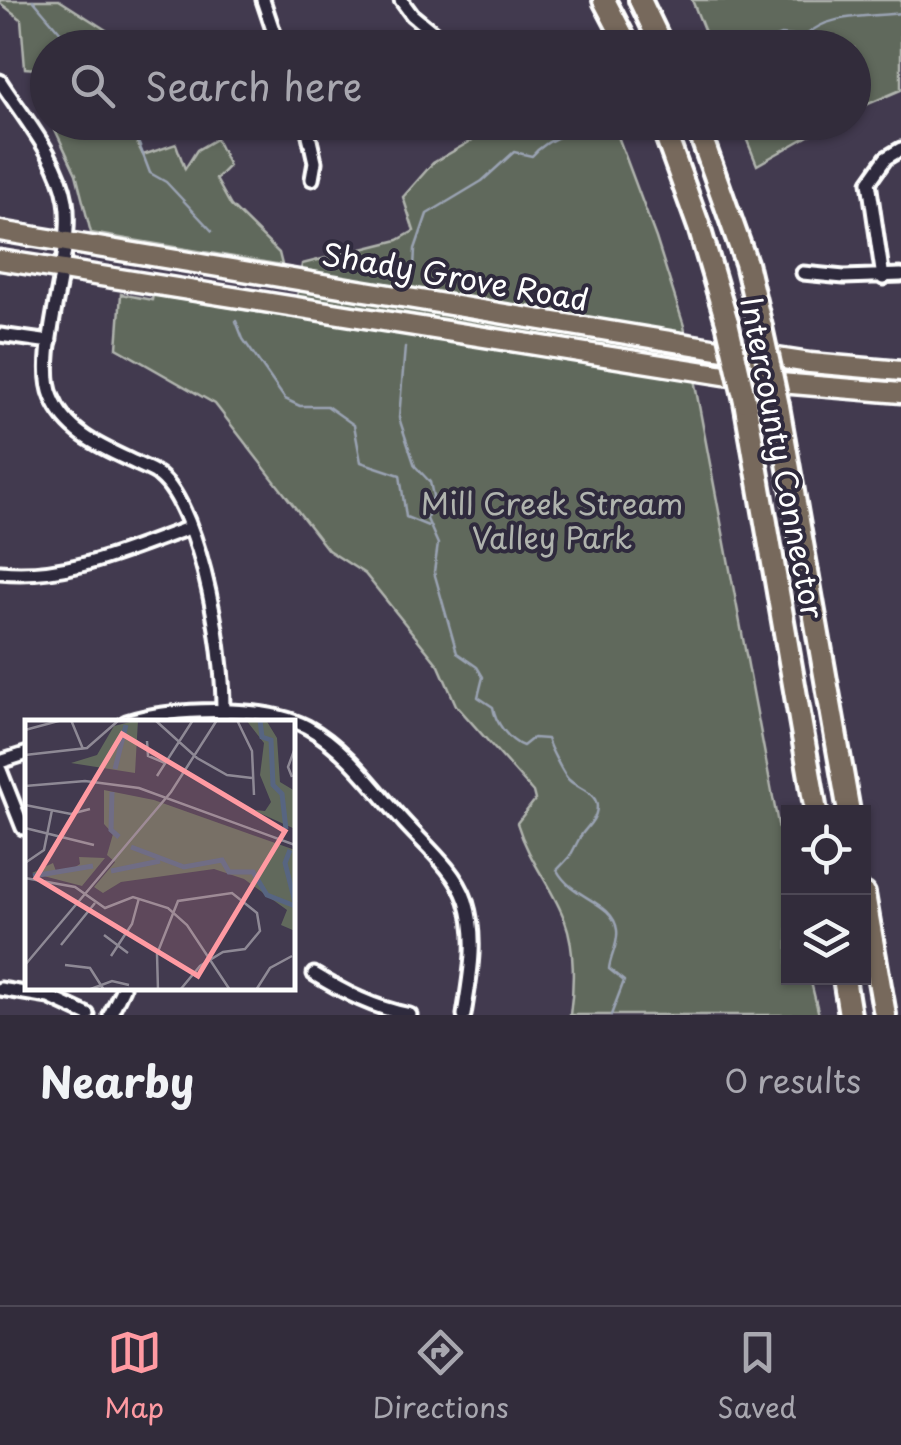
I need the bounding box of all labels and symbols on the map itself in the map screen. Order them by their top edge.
street label: Shady Grove Road [319,230,592,321]
street label: Intercounty Connector [730,293,837,622]
park label: Mill Creek Stream Valley Park [421,480,683,559]
inset map [25,720,295,990]

